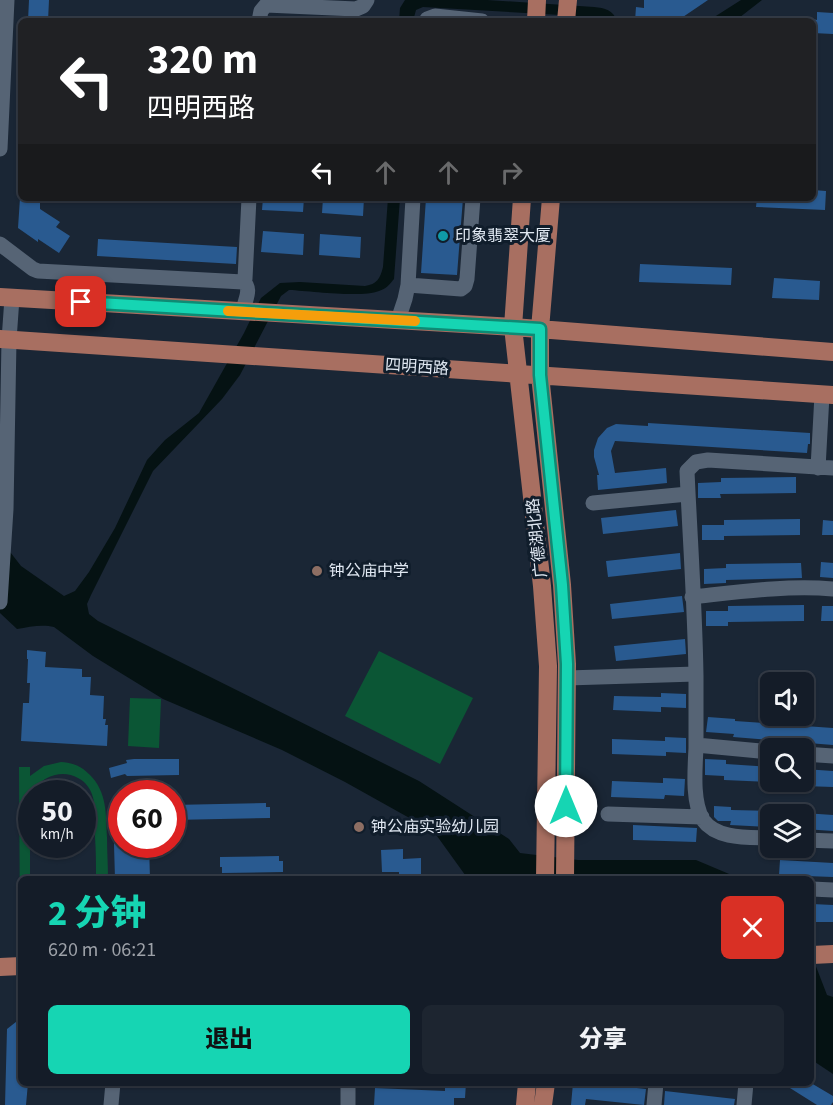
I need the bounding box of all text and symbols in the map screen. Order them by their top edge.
text: 320 m [147,30,258,90]
icon: left [48,42,126,120]
text: 四明西路 [147,89,255,128]
icon: left [306,156,339,189]
icon: ahead [369,156,402,189]
icon: ahead [432,156,465,189]
icon: right [495,156,528,189]
place label: 印象翡翠大厦 [455,225,551,247]
marker: 印象翡翠大厦 [436,229,450,243]
pin [55,276,106,327]
icon: arrive [64,285,97,318]
street label: 四明西路 [384,354,450,380]
street label: 广德湖北路 [522,497,552,579]
place label: 钟公庙中学 [329,560,409,582]
marker: 钟公庙中学 [310,564,324,578]
map controls [760,672,814,858]
button: sound [760,672,814,726]
button: search [760,738,814,792]
position arrow [534,774,598,838]
speed limit sign: 60 [108,780,186,858]
text: 50 [41,790,73,833]
button: layers [760,804,814,858]
place label: 钟公庙实验幼儿园 [371,816,499,838]
marker: 钟公庙实验幼儿园 [352,820,366,834]
text: km/h [40,824,74,845]
text: 2 分钟 [48,888,146,939]
button: close [721,896,784,959]
text: 620 m · 06:21 [48,936,156,964]
button: 退出 [48,1005,410,1074]
button: 分享 [422,1005,784,1074]

